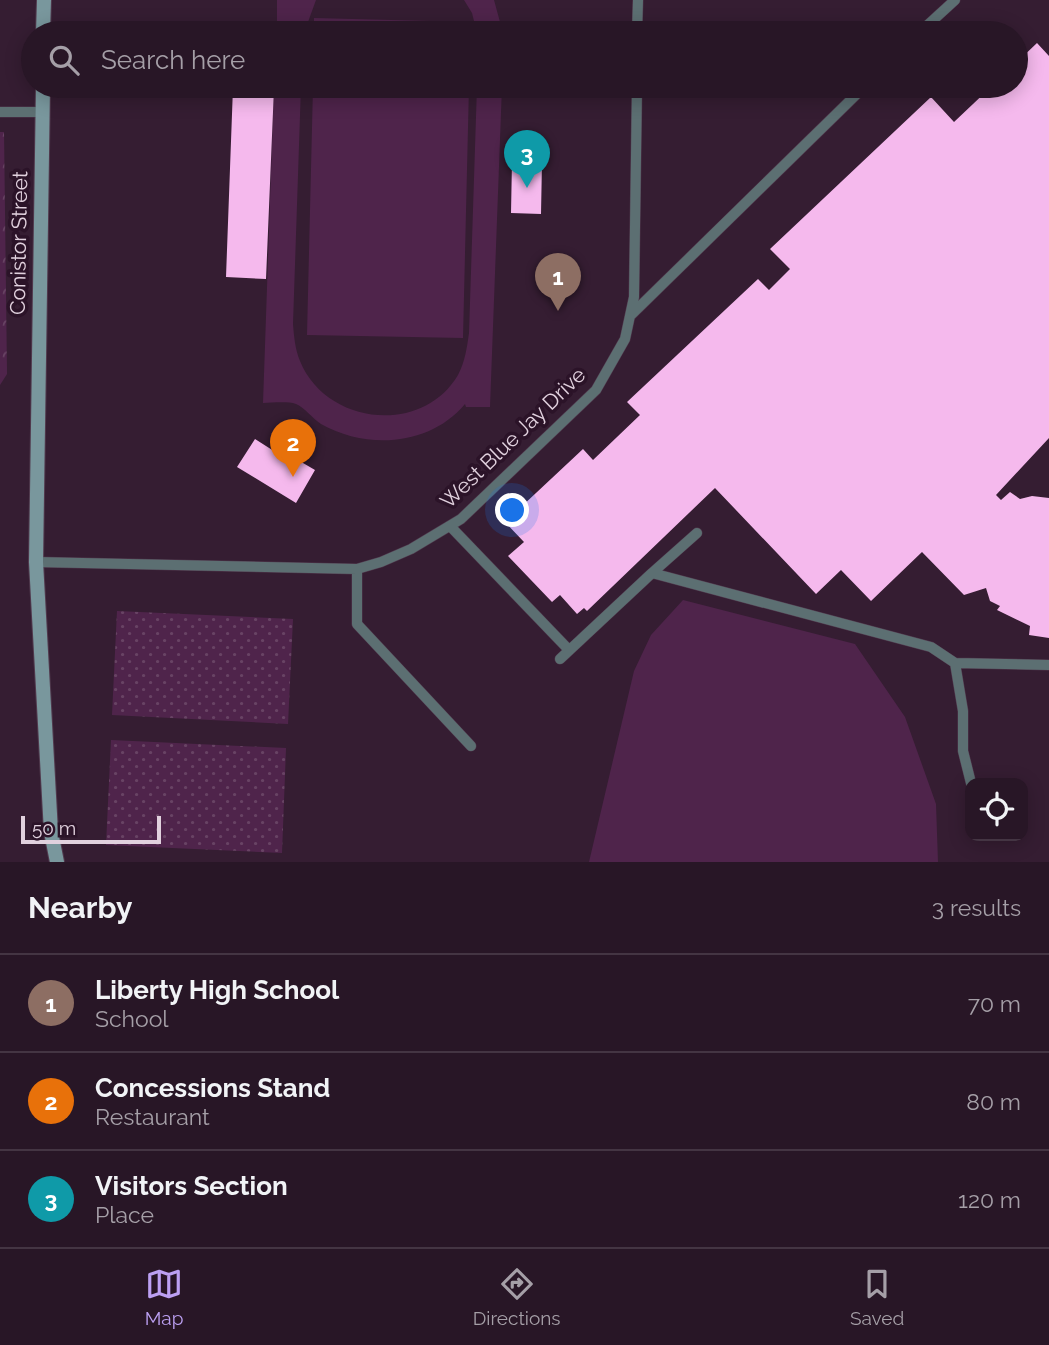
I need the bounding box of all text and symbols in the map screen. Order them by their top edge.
search box [21,21,1028,98]
icon: search [45,41,83,79]
text: Search here [101,45,245,75]
pin: 3 [504,130,550,188]
street label: Conistor Street [5,171,32,315]
pin: 1 [535,253,581,311]
street label: West Blue Jay Drive [435,362,590,513]
pin: 2 [270,419,316,477]
your location [495,493,529,527]
map controls [965,778,1028,841]
button: locate [965,778,1028,841]
scale bar [21,813,161,845]
text: 50 m [32,817,76,839]
text: Nearby [28,890,132,925]
text: 3 results [932,894,1021,921]
text: Liberty High School [95,975,339,1005]
text: 1 [45,990,57,1017]
text: 70 m [968,990,1021,1017]
text: School [95,1005,169,1032]
text: Concessions Stand [95,1073,330,1103]
text: 2 [45,1088,57,1115]
text: 80 m [966,1088,1021,1115]
text: Restaurant [95,1103,210,1130]
text: Visitors Section [95,1171,288,1201]
text: 3 [45,1186,57,1213]
text: 120 m [958,1186,1021,1213]
text: Place [95,1201,154,1228]
tab: Map [145,1265,183,1329]
tab: Directions [473,1265,561,1329]
tab: Saved [850,1265,904,1329]

